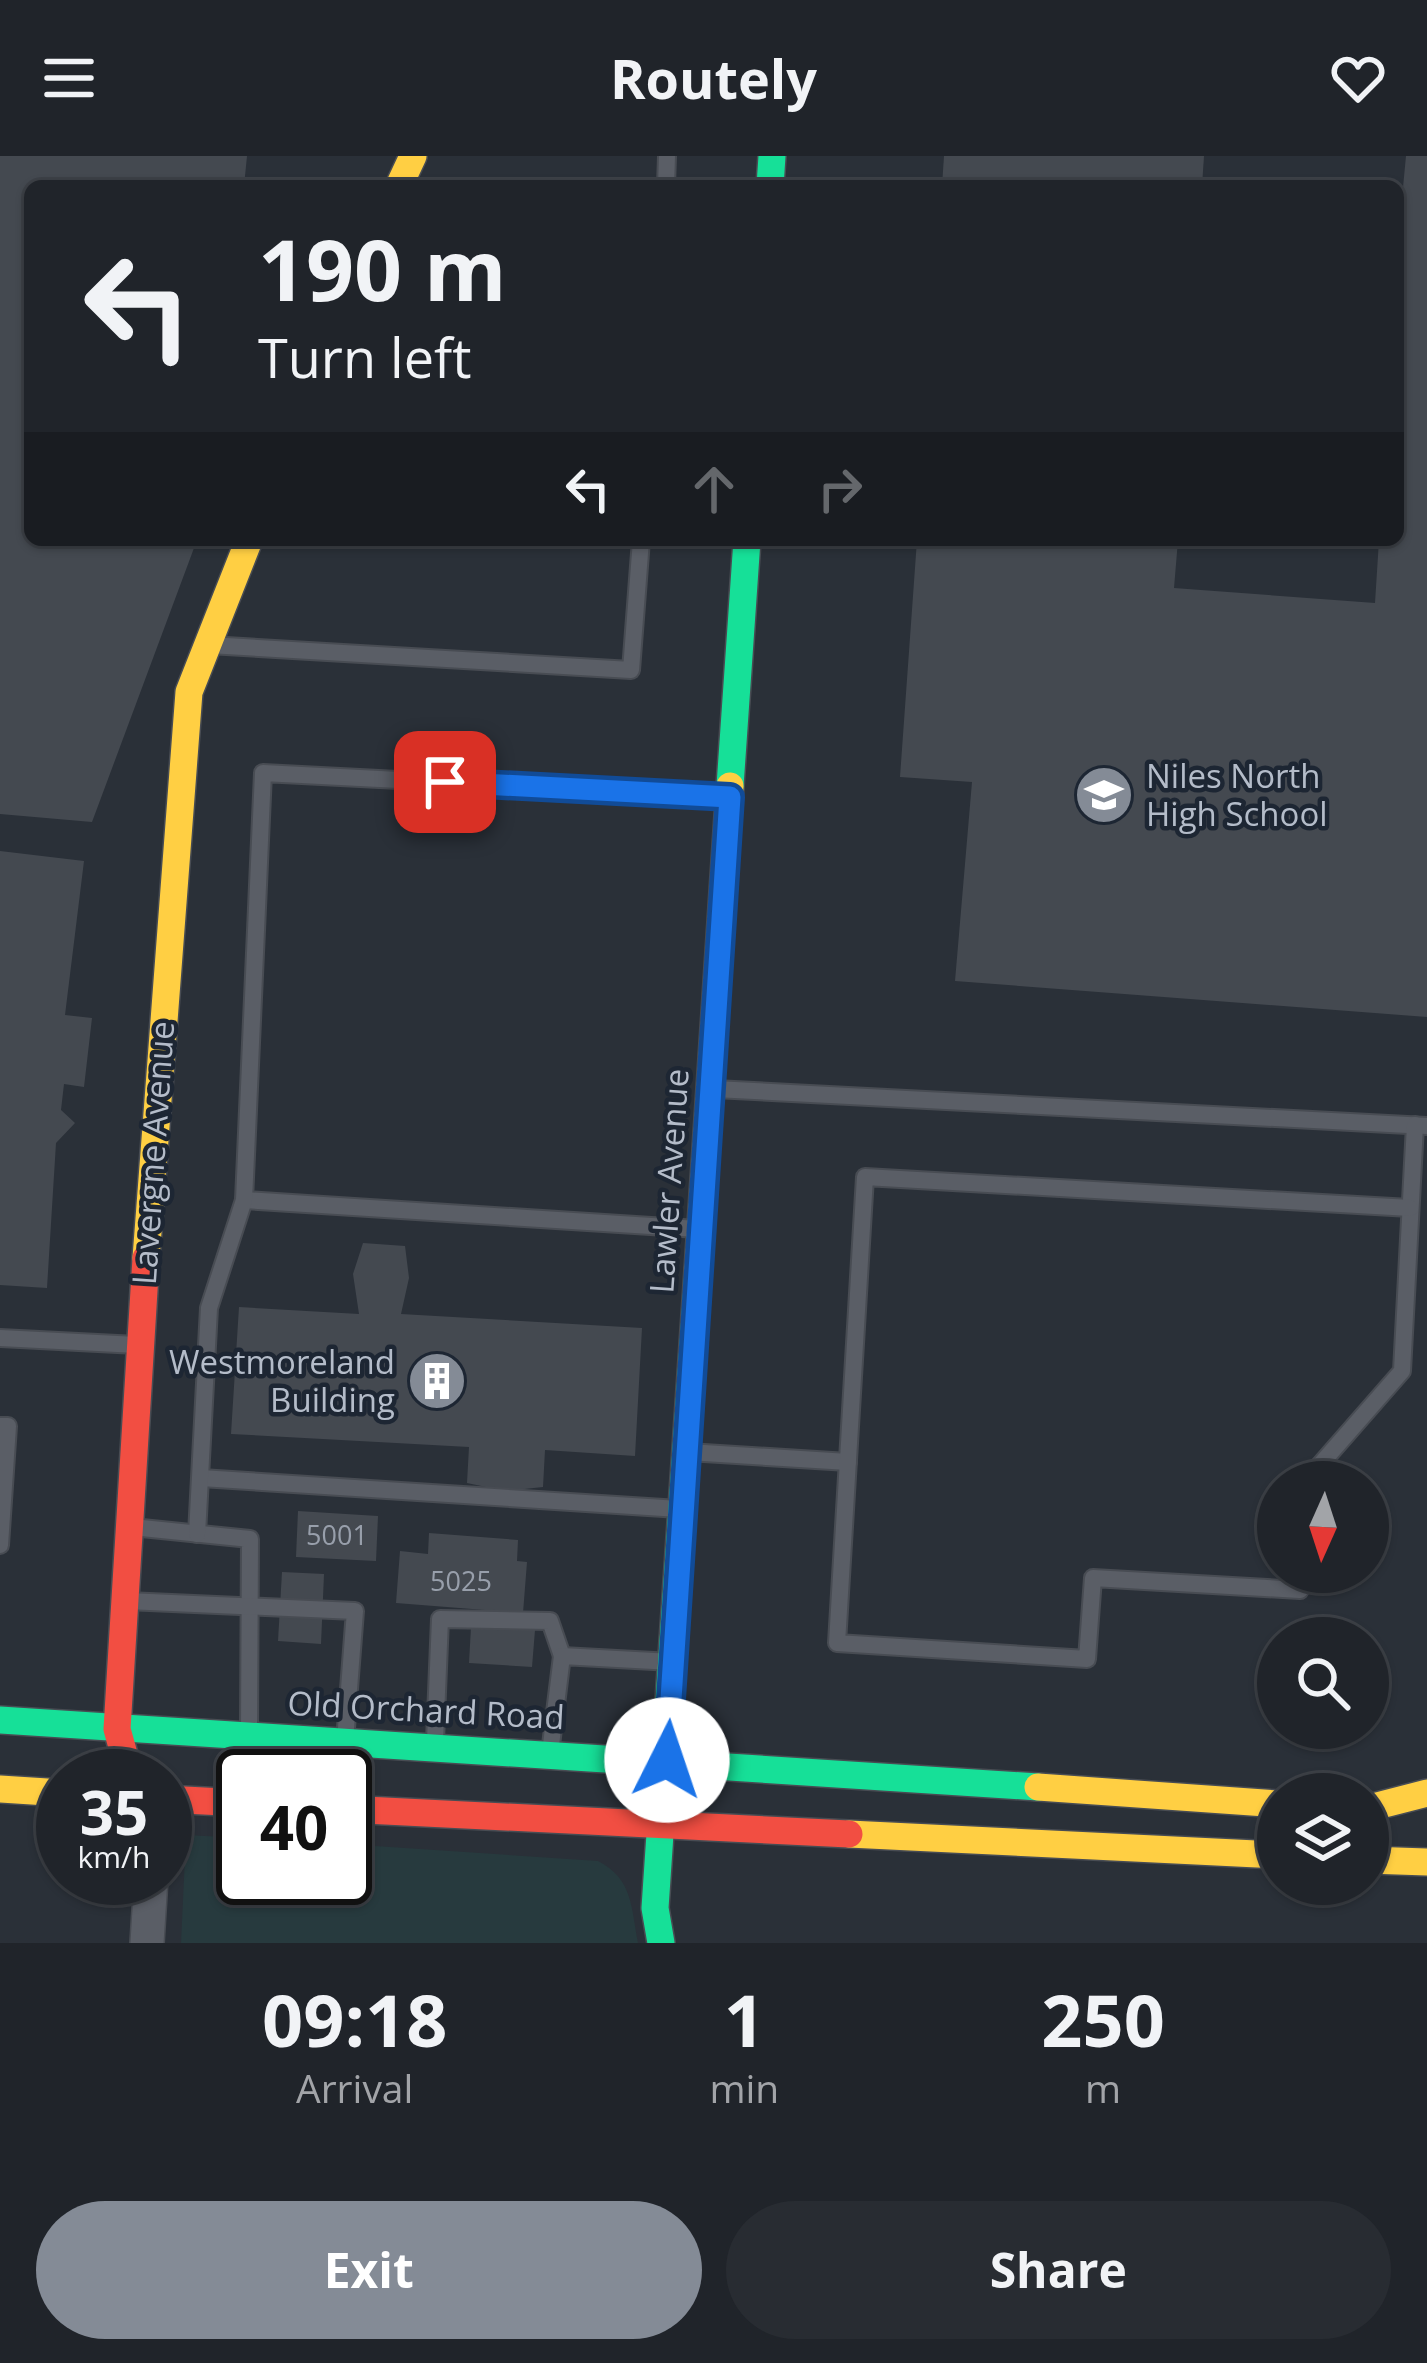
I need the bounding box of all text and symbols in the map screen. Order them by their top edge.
text: Routely [610,41,817,115]
icon: menu [36,45,102,111]
icon: heart [1325,45,1391,111]
text: 190 m [258,211,506,326]
icon: left [60,228,216,384]
text: Turn left [258,320,471,394]
icon: left [555,456,621,522]
icon: ahead [681,456,747,522]
icon: right [807,456,873,522]
pin [394,731,496,833]
icon: arrive [412,749,478,815]
place label: Niles North High School [1146,753,1328,836]
school or university icon: Niles North High School [1073,764,1135,826]
street label: Lavergne Avenue [121,1020,184,1286]
street label: Lawler Avenue [638,1067,699,1295]
place label: Westmoreland Building [169,1339,395,1422]
building icon: Westmoreland Building [406,1350,468,1412]
north arrow [1257,1461,1389,1593]
map controls [1257,1461,1389,1905]
house number: 5001 [306,1516,368,1553]
house number: 5025 [430,1562,492,1599]
button: search [1257,1617,1389,1749]
street label: Old Orchard Road [286,1680,566,1739]
position arrow [604,1697,730,1823]
speed limit sign: 40 [216,1749,372,1905]
text: 35 [80,1771,148,1853]
button: layers [1257,1773,1389,1905]
text: km/h [78,1836,150,1877]
text: 09:18 [262,1970,447,2068]
text: 1 [724,1970,765,2068]
text: 250 [1041,1970,1165,2068]
text: Arrival [296,2061,413,2114]
text: min [709,2061,779,2114]
text: m [1085,2061,1121,2114]
button: Exit [36,2201,702,2339]
button: Share [726,2201,1391,2339]

